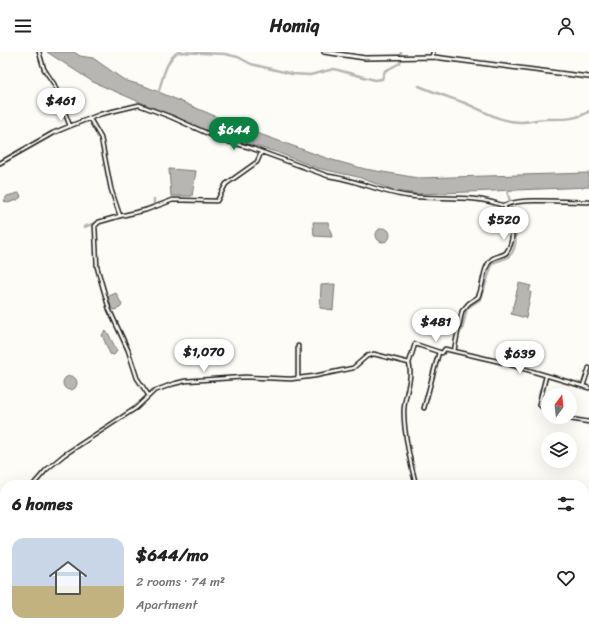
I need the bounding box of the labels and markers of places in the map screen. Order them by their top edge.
pin: $461 [37,88,85,122]
pin: $644 [210,117,258,151]
pin: $520 [480,207,528,241]
pin: $481 [412,309,460,343]
pin: $1,070 [171,339,237,373]
pin: $639 [496,341,544,375]

